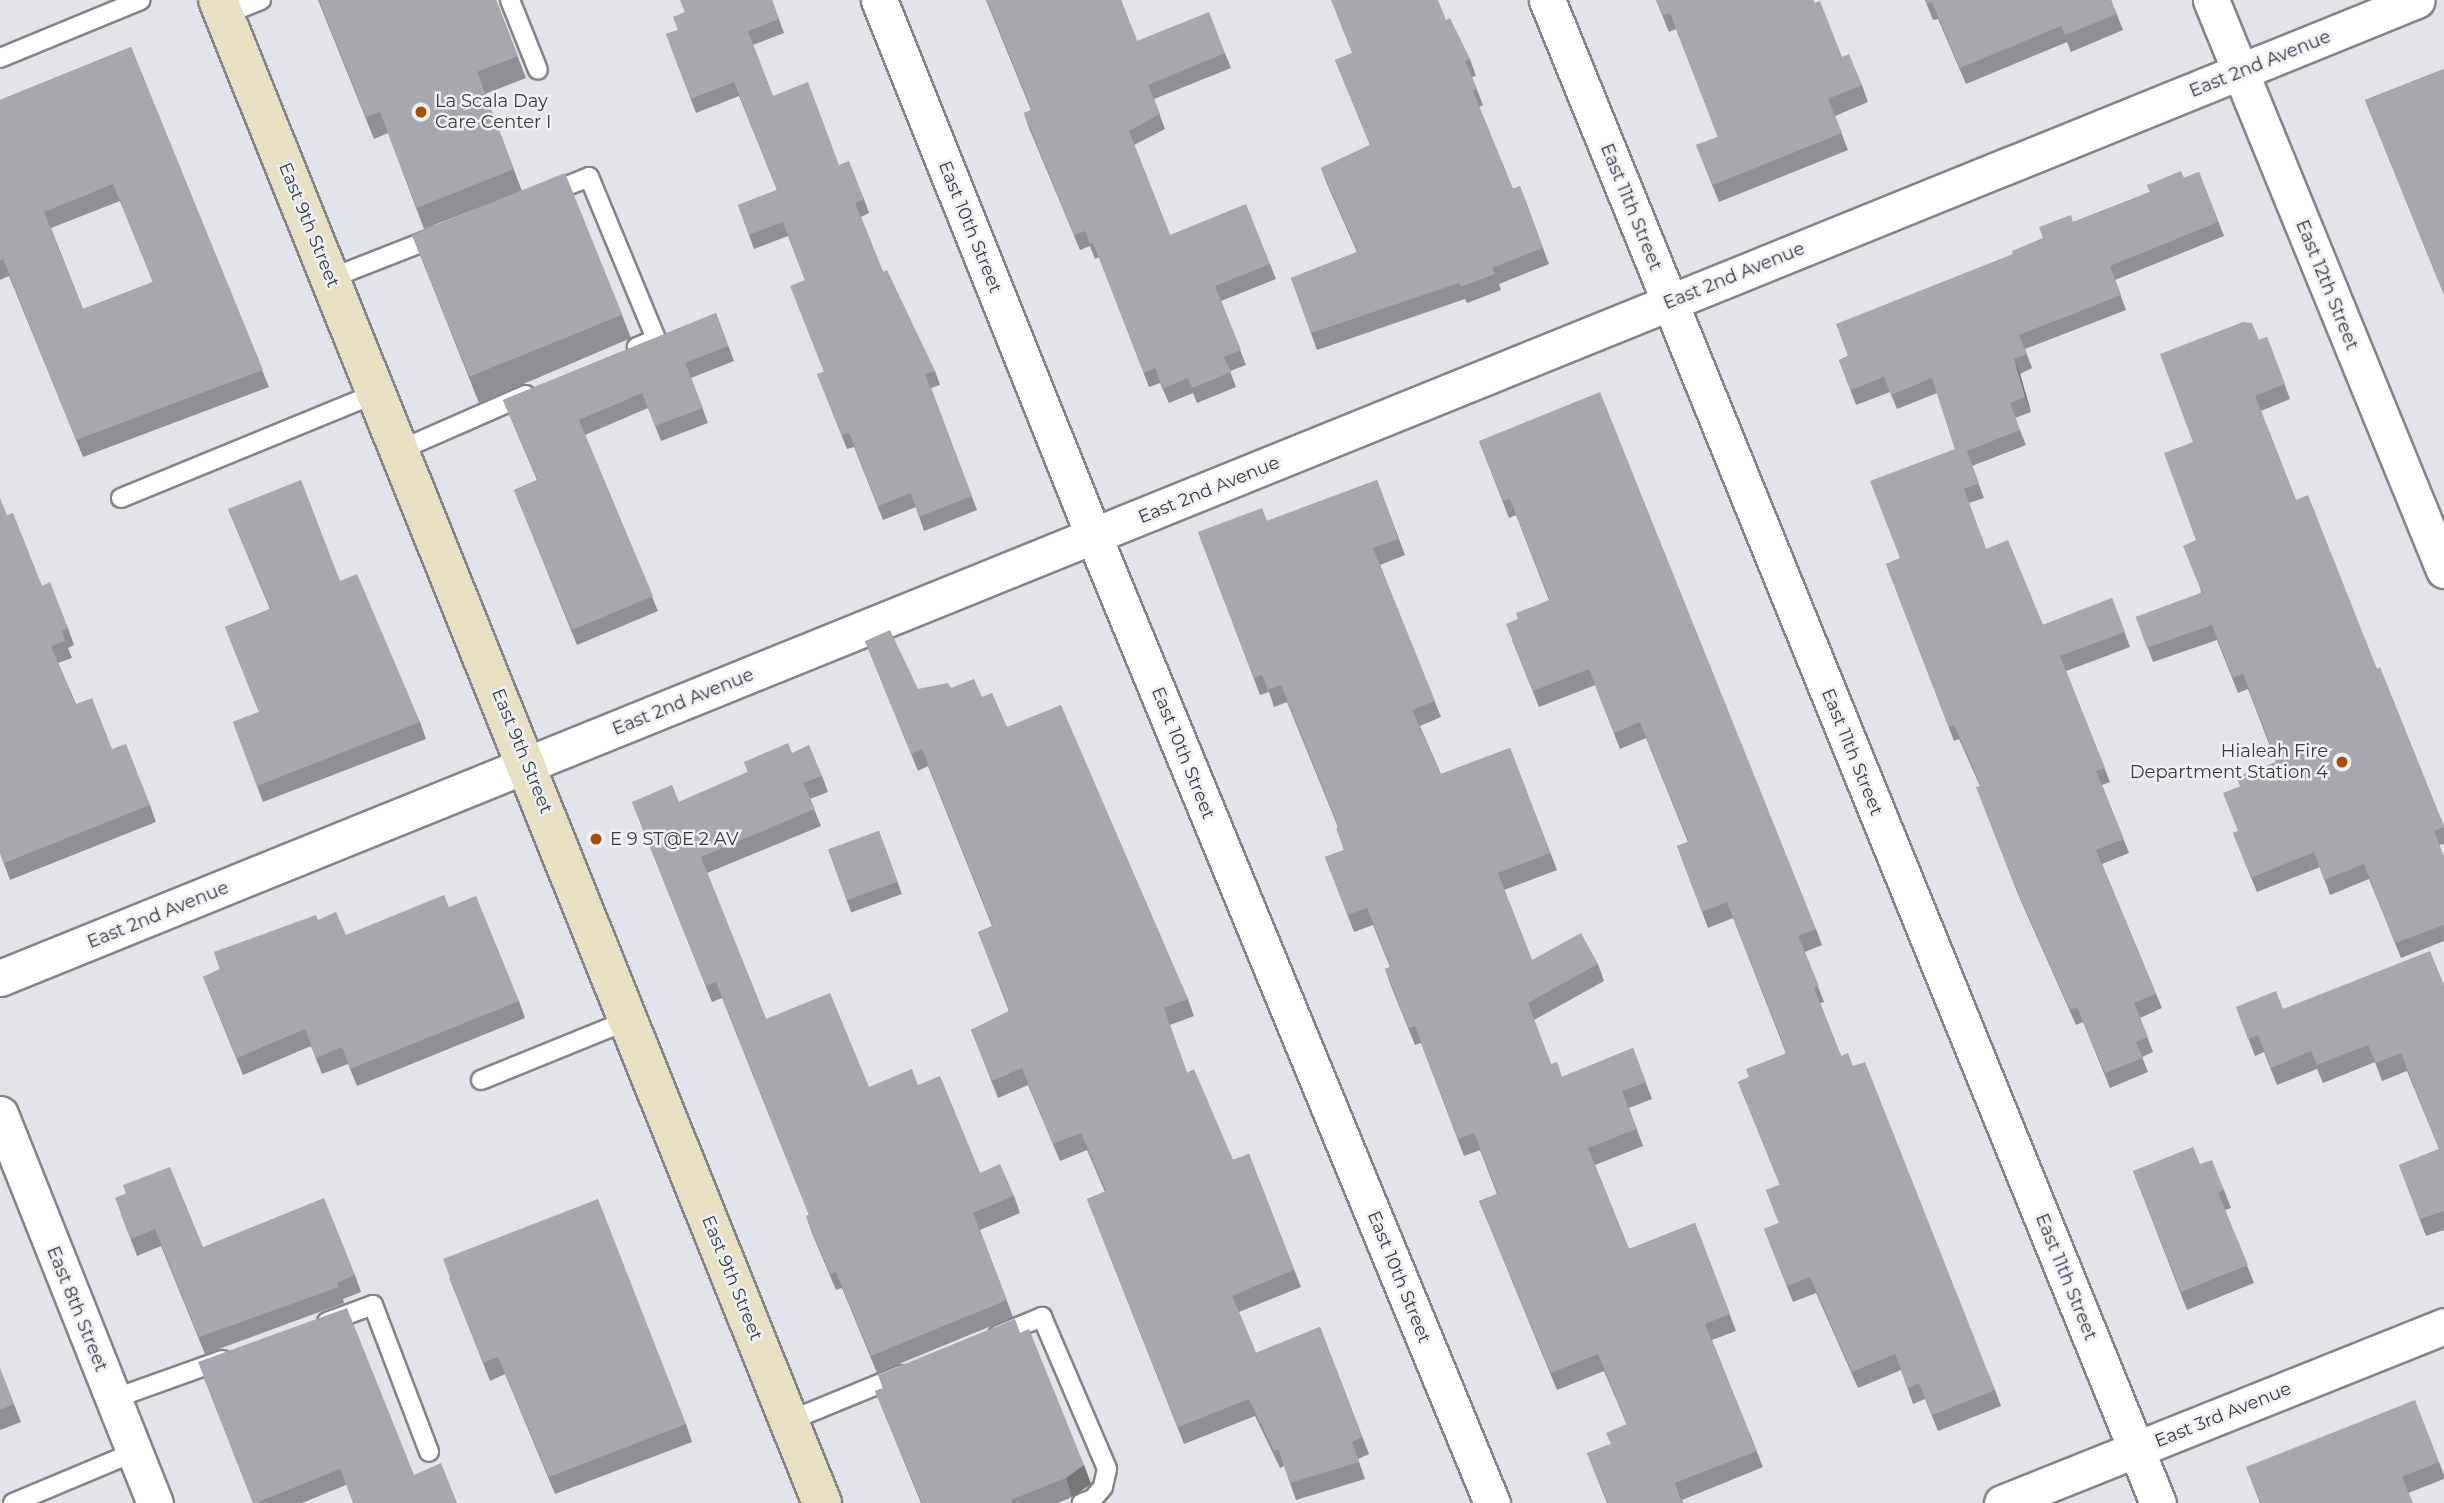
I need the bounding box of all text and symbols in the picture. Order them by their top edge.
street label: East 2nd Avenue [2186,26,2334,102]
place label: La Scala Day Care Center I [435,91,551,134]
marker: La Scala Day Care Center I [413,104,429,120]
street label: East 11th Street [1596,140,1666,274]
street label: East 10th Street [934,158,1006,296]
street label: East 9th Street [274,159,344,291]
street label: East 12th Street [2291,217,2363,353]
street label: East 2nd Avenue [1660,238,1808,314]
street label: East 2nd Avenue [1135,452,1283,528]
street label: East 2nd Avenue [609,664,757,740]
street label: East 10th Street [1147,684,1219,822]
street label: East 9th Street [487,685,557,817]
street label: East 11th Street [1817,685,1887,819]
place label: Hialeah Fire Department Station 4 [2130,741,2328,784]
marker: Hialeah Fire Department Station 4 [2334,754,2350,770]
place label: E 9 ST@E 2 AV [610,828,739,850]
marker: E 9 ST@E 2 AV [588,831,604,847]
street label: East 2nd Avenue [84,877,232,953]
street label: East 10th Street [1363,1208,1435,1346]
street label: East 11th Street [2031,1210,2101,1344]
street label: East 9th Street [697,1212,767,1344]
street label: East 8th Street [42,1243,112,1375]
street label: East 3rd Avenue [2152,1378,2294,1452]

